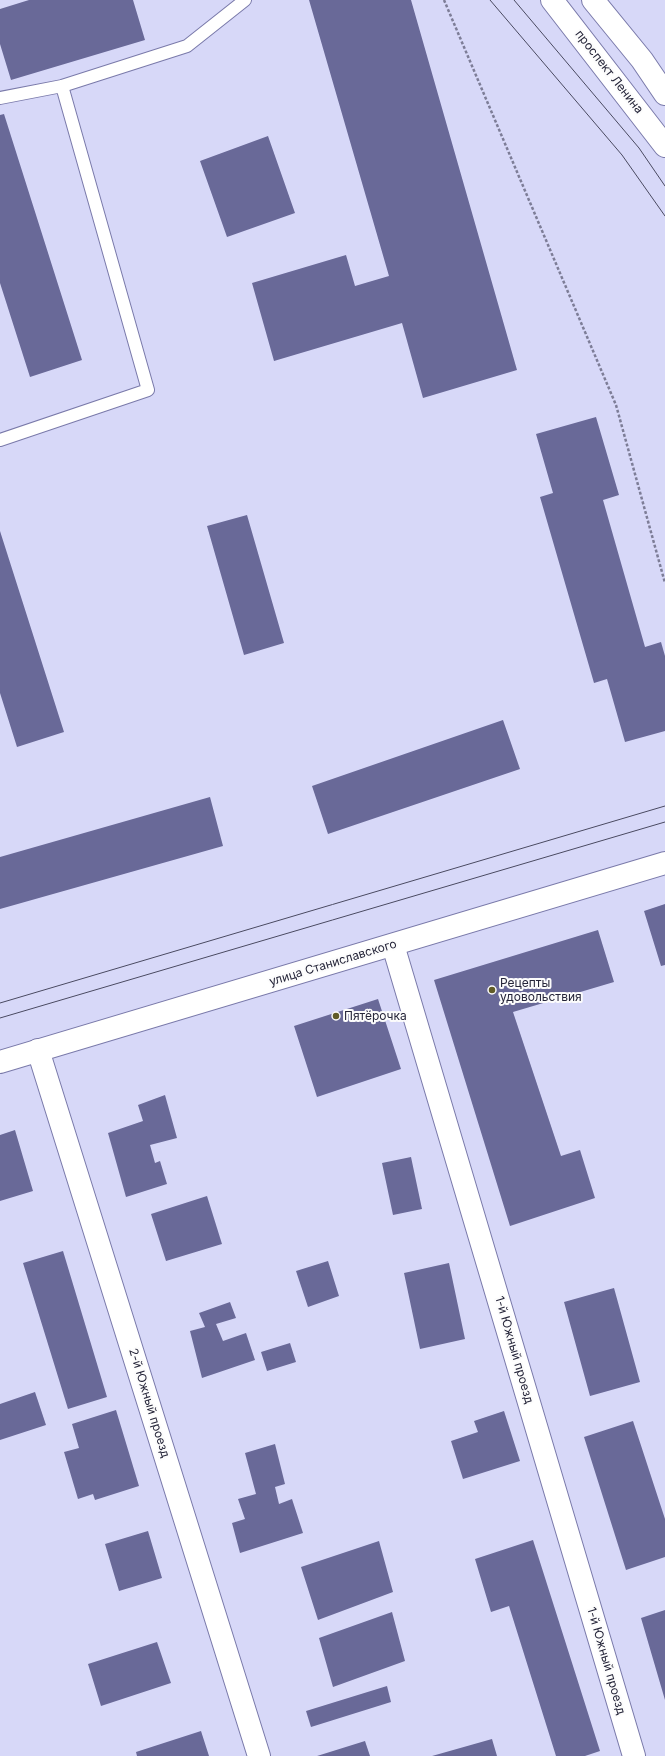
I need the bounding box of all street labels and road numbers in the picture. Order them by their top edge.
street label: проспект Ленина [572,27,646,117]
street label: улица Станиславского [268,937,398,989]
street label: 1-й Южный проезд [492,1295,536,1405]
street label: 2-й Южный проезд [125,1347,173,1459]
street label: 1-й Южный проезд [584,1606,628,1716]

